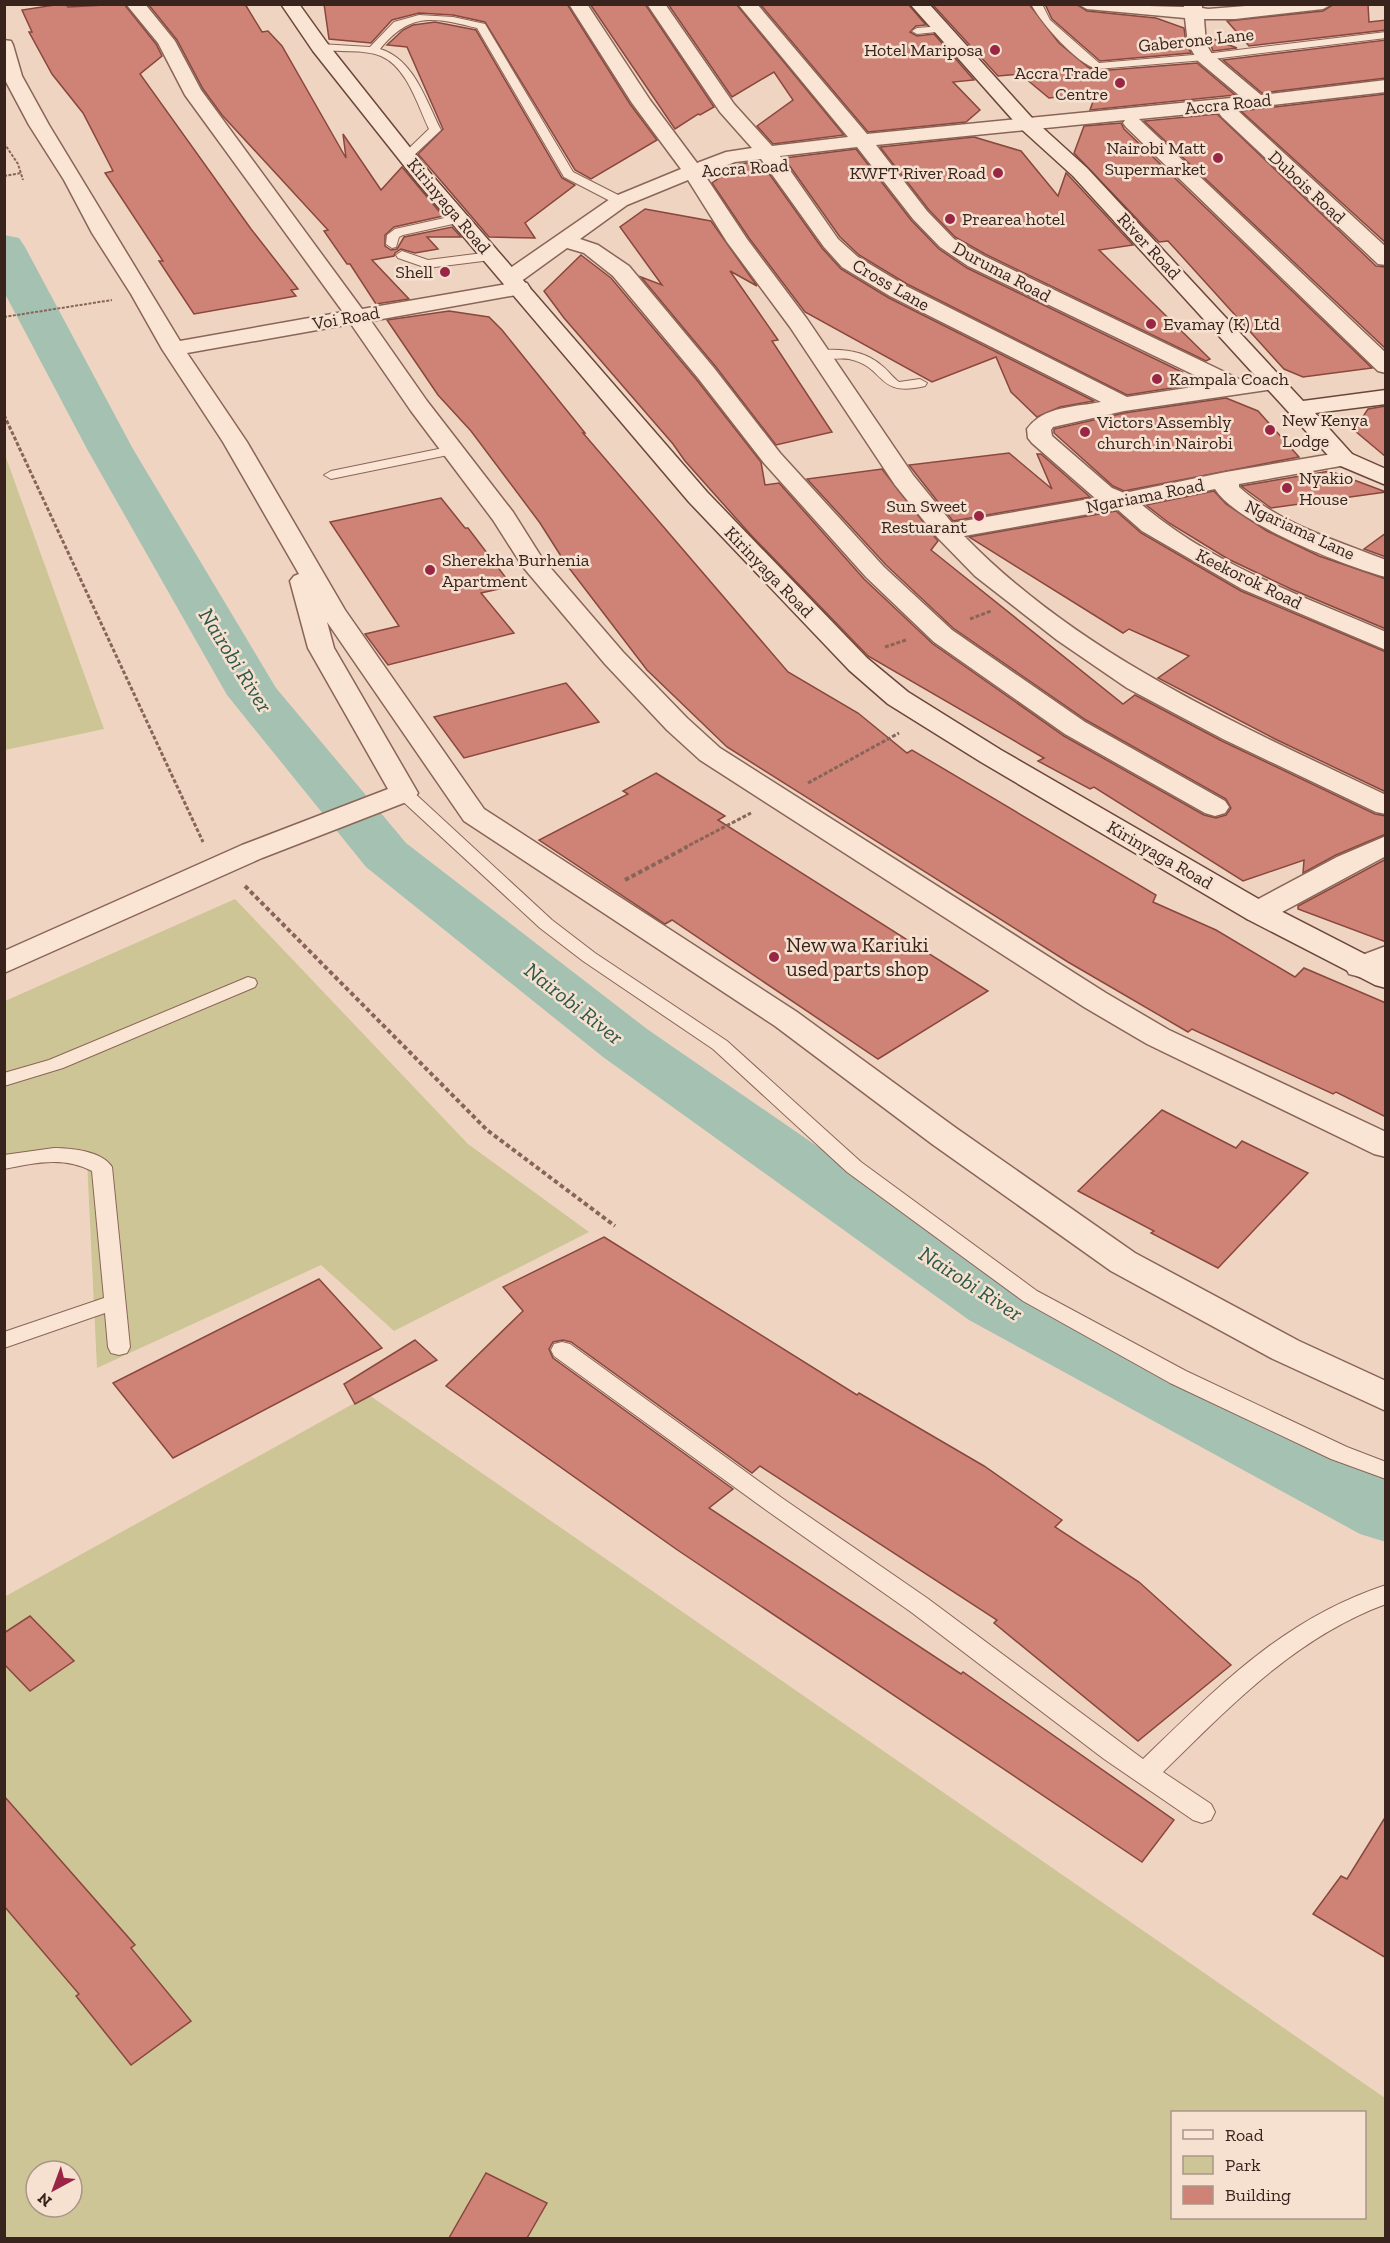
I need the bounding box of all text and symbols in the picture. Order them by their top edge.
street label: Gaberone Lane [1137,23,1255,57]
place label: Hotel Mariposa [864,39,983,61]
marker: Hotel Mariposa [988,43,1002,57]
place label: Accra Trade Centre [1014,62,1108,105]
marker: Accra Trade Centre [1113,76,1127,90]
street label: Accra Road [1184,88,1273,119]
place label: Nairobi Matt Supermarket [1105,137,1206,180]
street label: Dubois Road [1264,146,1350,228]
marker: Nairobi Matt Supermarket [1211,151,1225,165]
street label: Kirinyaga Road [403,154,496,258]
street label: Accra Road [701,154,789,182]
place label: KWFT River Road [849,162,986,184]
marker: KWFT River Road [991,166,1005,180]
place label: Prearea hotel [962,208,1065,230]
street label: River Road [1113,208,1186,284]
marker: Prearea hotel [943,212,957,226]
street label: Duruma Road [949,237,1055,307]
street label: Cross Lane [848,254,934,316]
place label: Shell [395,261,433,283]
marker: Shell [438,265,452,279]
street label: Voi Road [310,301,381,335]
place label: Evamay (K) Ltd [1163,313,1280,335]
marker: Evamay (K) Ltd [1144,317,1158,331]
place label: Kampala Coach [1169,368,1289,390]
marker: Kampala Coach [1150,372,1164,386]
place label: New Kenya Lodge [1282,409,1368,452]
place label: Victors Assembly church in Nairobi [1096,411,1233,454]
marker: New Kenya Lodge [1263,423,1277,437]
marker: Victors Assembly church in Nairobi [1078,425,1092,439]
place label: Nyakio House [1299,467,1353,510]
street label: Ngariama Road [1084,474,1206,518]
marker: Nyakio House [1280,481,1294,495]
place label: Sun Sweet Restuarant [881,495,967,538]
street label: Ngariama Lane [1242,495,1358,565]
marker: Sun Sweet Restuarant [972,509,986,523]
street label: Kirinyaga Road [720,522,818,622]
street label: Keekorok Road [1192,544,1306,614]
place label: Sherekha Burhenia Apartment [442,549,590,592]
marker: Sherekha Burhenia Apartment [423,563,437,577]
water label: Nairobi River [193,603,278,718]
street label: Kirinyaga Road [1103,816,1217,894]
place label: New wa Kariuki used parts shop [786,932,929,981]
marker: New wa Kariuki used parts shop [767,950,781,964]
water label: Nairobi River [519,957,629,1051]
water label: Nairobi River [914,1240,1028,1327]
legend [1171,2111,1366,2219]
text: Road [1225,2124,1264,2146]
text: Park [1225,2154,1261,2176]
north arrow [24,2159,84,2219]
text: Building [1225,2184,1291,2206]
text: N [34,2189,55,2211]

